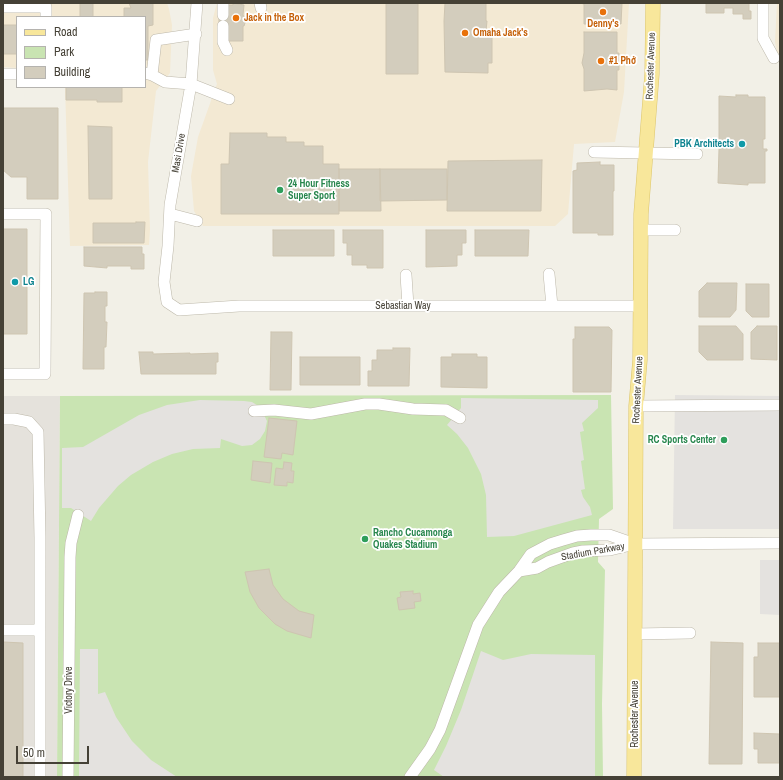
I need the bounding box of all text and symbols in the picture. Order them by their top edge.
marker: Denny's [598,7,608,17]
place label: Jack in the Box [244,12,304,24]
marker: Jack in the Box [231,13,241,23]
legend [16,16,146,88]
place label: Denny's [587,18,619,30]
text: Road [54,24,78,40]
place label: Omaha Jack's [473,27,528,39]
marker: Omaha Jack's [460,28,470,38]
street label: Rochester Avenue [644,32,658,100]
text: Park [54,44,74,60]
place label: #1 Phở [609,55,636,67]
marker: #1 Phở [596,56,606,66]
text: Building [54,64,90,80]
street label: Masi Drive [170,132,188,174]
place label: PBK Architects [674,138,734,150]
marker: PBK Architects [737,139,747,149]
place label: 24 Hour Fitness Super Sport [288,178,350,202]
marker: 24 Hour Fitness Super Sport [275,185,285,195]
place label: LG [23,276,34,288]
marker: LG [10,277,20,287]
street label: Sebastian Way [375,300,431,312]
street label: Rochester Avenue [630,356,646,424]
place label: RC Sports Center [648,434,716,446]
marker: RC Sports Center [719,435,729,445]
place label: Rancho Cucamonga Quakes Stadium [373,527,452,550]
marker: Rancho Cucamonga Quakes Stadium [360,534,370,544]
street label: Stadium Parkway [560,541,626,563]
street label: Victory Drive [63,666,75,714]
street label: Rochester Avenue [629,680,641,748]
scale bar [18,738,91,764]
text: 50 m [23,745,45,761]

